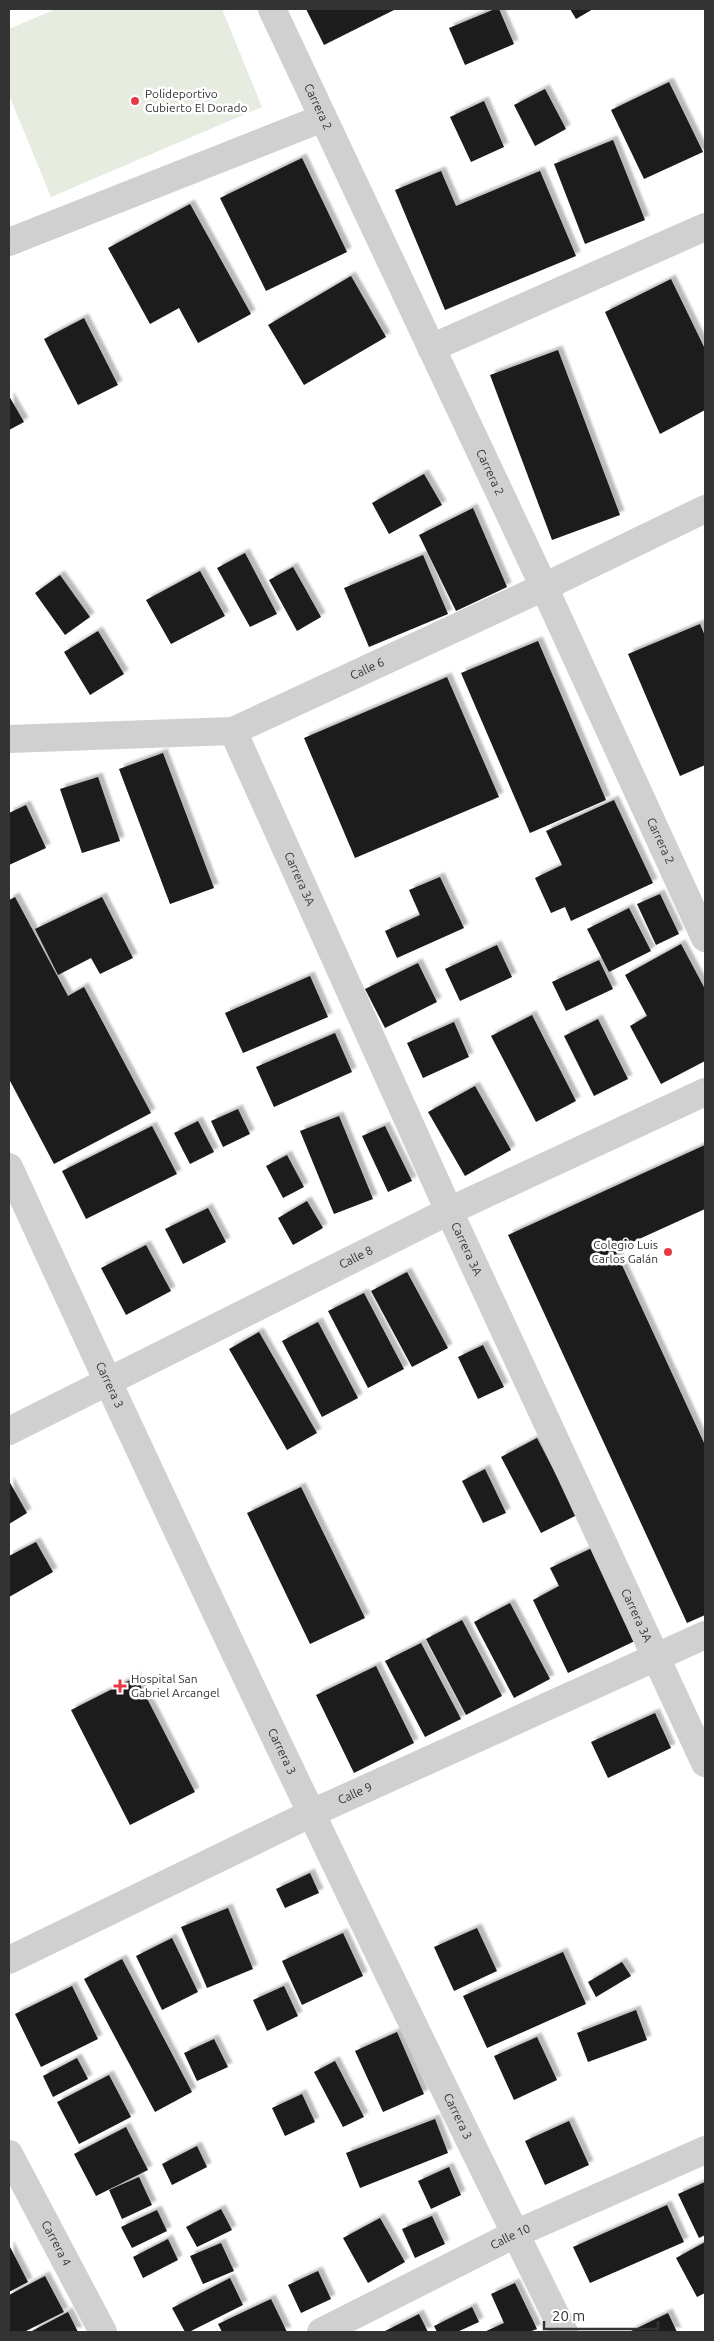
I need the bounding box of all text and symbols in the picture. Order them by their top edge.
street label: Carrera 2 [302,81,335,132]
place label: Polideportivo Cubierto El Dorado [145,87,248,114]
marker: Polideportivo Cubierto El Dorado [129,95,141,107]
street label: Carrera 2 [474,447,507,497]
street label: Calle 6 [348,655,386,682]
street label: Carrera 2 [645,815,677,866]
street label: Carrera 3A [282,850,318,908]
street label: Carrera 3A [449,1220,485,1277]
place label: Colegio Luis Carlos Galán [591,1238,658,1265]
street label: Calle 8 [337,1243,375,1271]
marker: Colegio Luis Carlos Galán [662,1246,674,1258]
street label: Carrera 3 [94,1360,126,1410]
street label: Carrera 3A [619,1586,655,1644]
place label: Hospital San Gabriel Arcangel [131,1672,220,1699]
marker: Hospital San Gabriel Arcangel [113,1679,127,1693]
street label: Carrera 3 [266,1726,299,1776]
street label: Calle 9 [336,1780,374,1806]
street label: Carrera 3 [442,2091,475,2141]
street label: Carrera 4 [39,2218,74,2268]
street label: Calle 10 [488,2221,532,2251]
scale bar [544,2298,658,2330]
text: 20 m [552,2307,585,2324]

